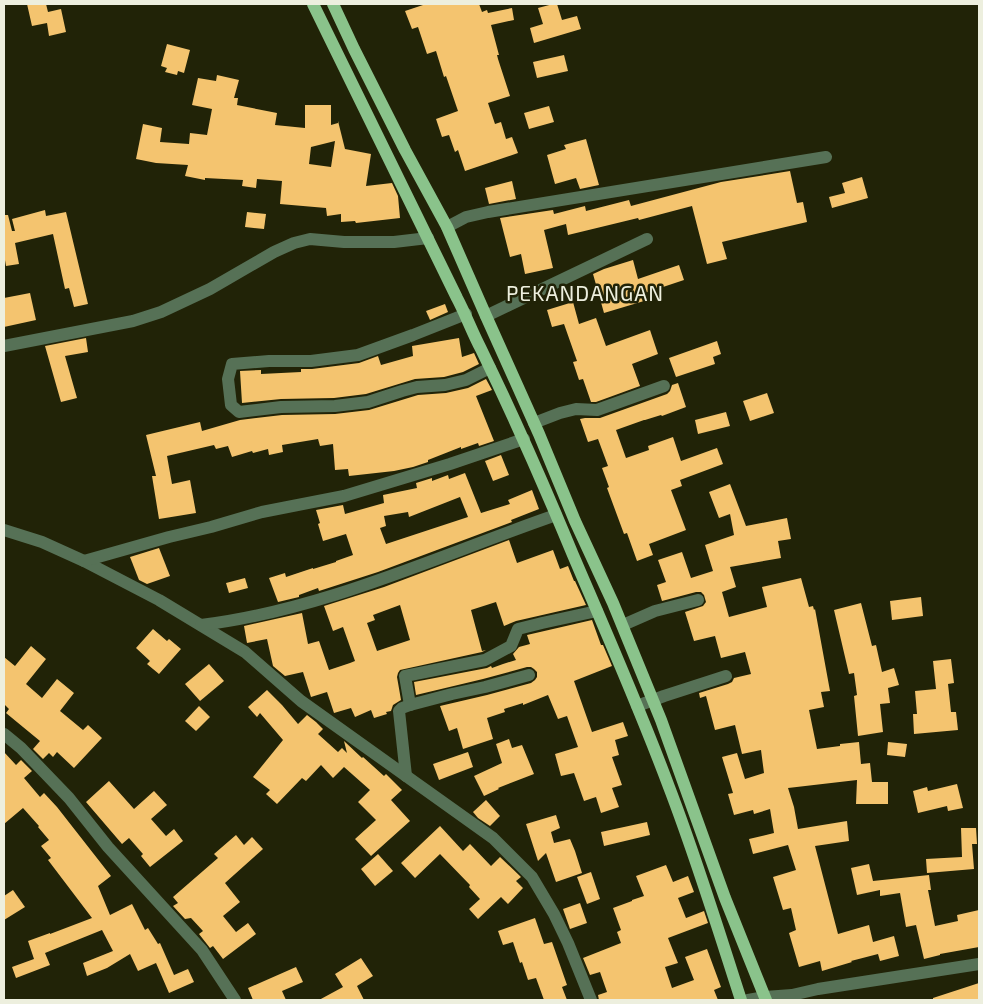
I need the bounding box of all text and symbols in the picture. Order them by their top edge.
district label: PEKANDANGAN [506,280,664,305]

